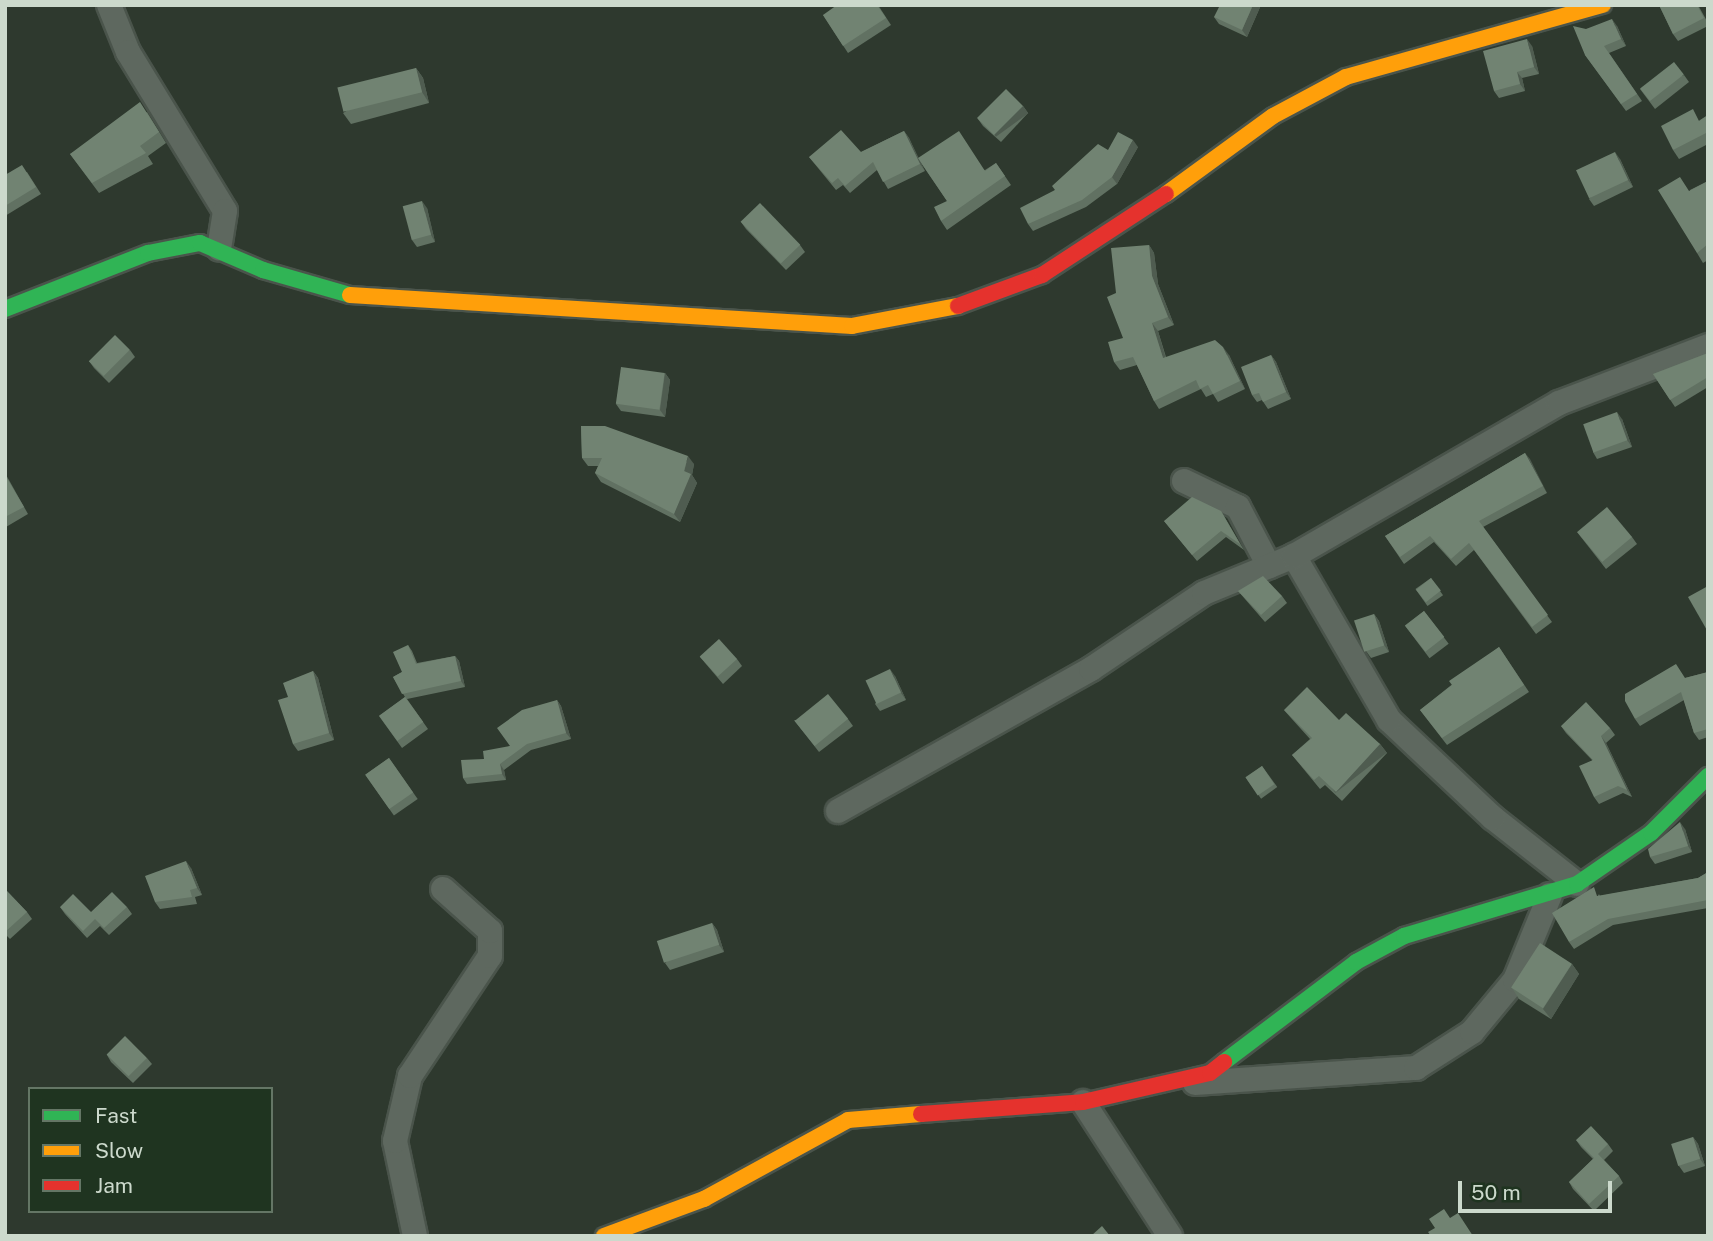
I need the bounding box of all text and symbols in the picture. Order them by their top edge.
legend [28,1087,273,1213]
text: Fast [95,1103,137,1128]
text: Slow [95,1138,143,1163]
scale bar [1461,1168,1615,1212]
text: Jam [95,1173,133,1198]
text: 50 m [1471,1180,1521,1205]

